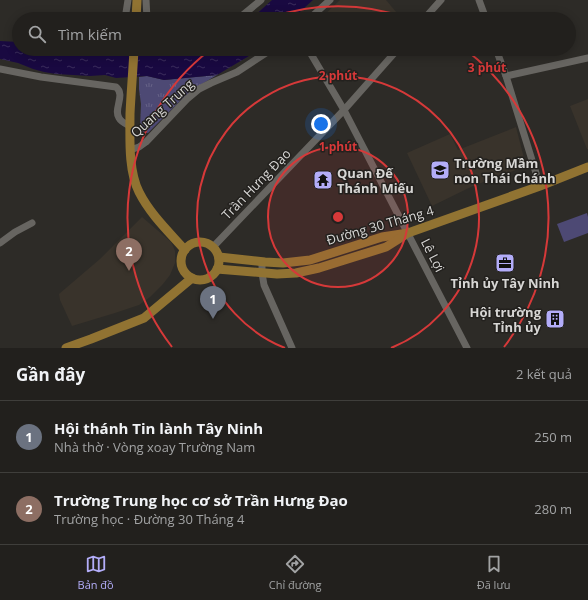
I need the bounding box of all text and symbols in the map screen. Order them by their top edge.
search box [12,12,576,56]
icon: search [26,23,48,45]
text: Tìm kiếm [58,24,122,44]
text: 3 phút [468,59,506,76]
text: 2 phút [319,67,357,84]
street label: Quang Trung [127,75,197,141]
your location [311,114,331,134]
text: 1 phút [319,138,357,155]
street label: Trần Hưng Đạo [218,144,295,223]
place label: Trường Mầm non Thái Chánh [454,154,556,187]
school or university icon: Trường Mầm non Thái Chánh [429,159,451,181]
place label: Quan Đế Thánh Miếu [337,164,414,197]
temple icon: Quan Đế Thánh Miếu [312,169,334,191]
street label: Đường 30 Tháng 4 [324,201,436,249]
centre of rings [331,210,345,224]
street label: Lê Lợi [417,235,449,275]
pin: 2 [116,238,142,271]
office icon: Tỉnh ủy Tây Ninh [494,252,516,274]
place label: Tỉnh ủy Tây Ninh [450,274,560,292]
pin: 1 [200,286,226,319]
place label: Hội trường Tỉnh ủy [470,303,542,336]
building icon: Hội trường Tỉnh ủy [544,308,566,330]
text: Gần đây [16,363,85,386]
text: 2 kết quả [516,365,572,383]
text: Hội thánh Tin lành Tây Ninh [54,418,263,438]
text: 1 [25,428,33,446]
text: 250 m [534,428,572,446]
text: Nhà thờ · Vòng xoay Trường Nam [54,438,255,456]
text: Trường Trung học cơ sở Trần Hưng Đạo [54,490,348,510]
text: 2 [25,500,33,518]
text: 280 m [534,500,572,518]
text: Trường học · Đường 30 Tháng 4 [54,510,244,528]
tab: Bản đồ [78,553,114,592]
tab: Chỉ đường [269,553,322,592]
tab: Đã lưu [477,553,510,592]

